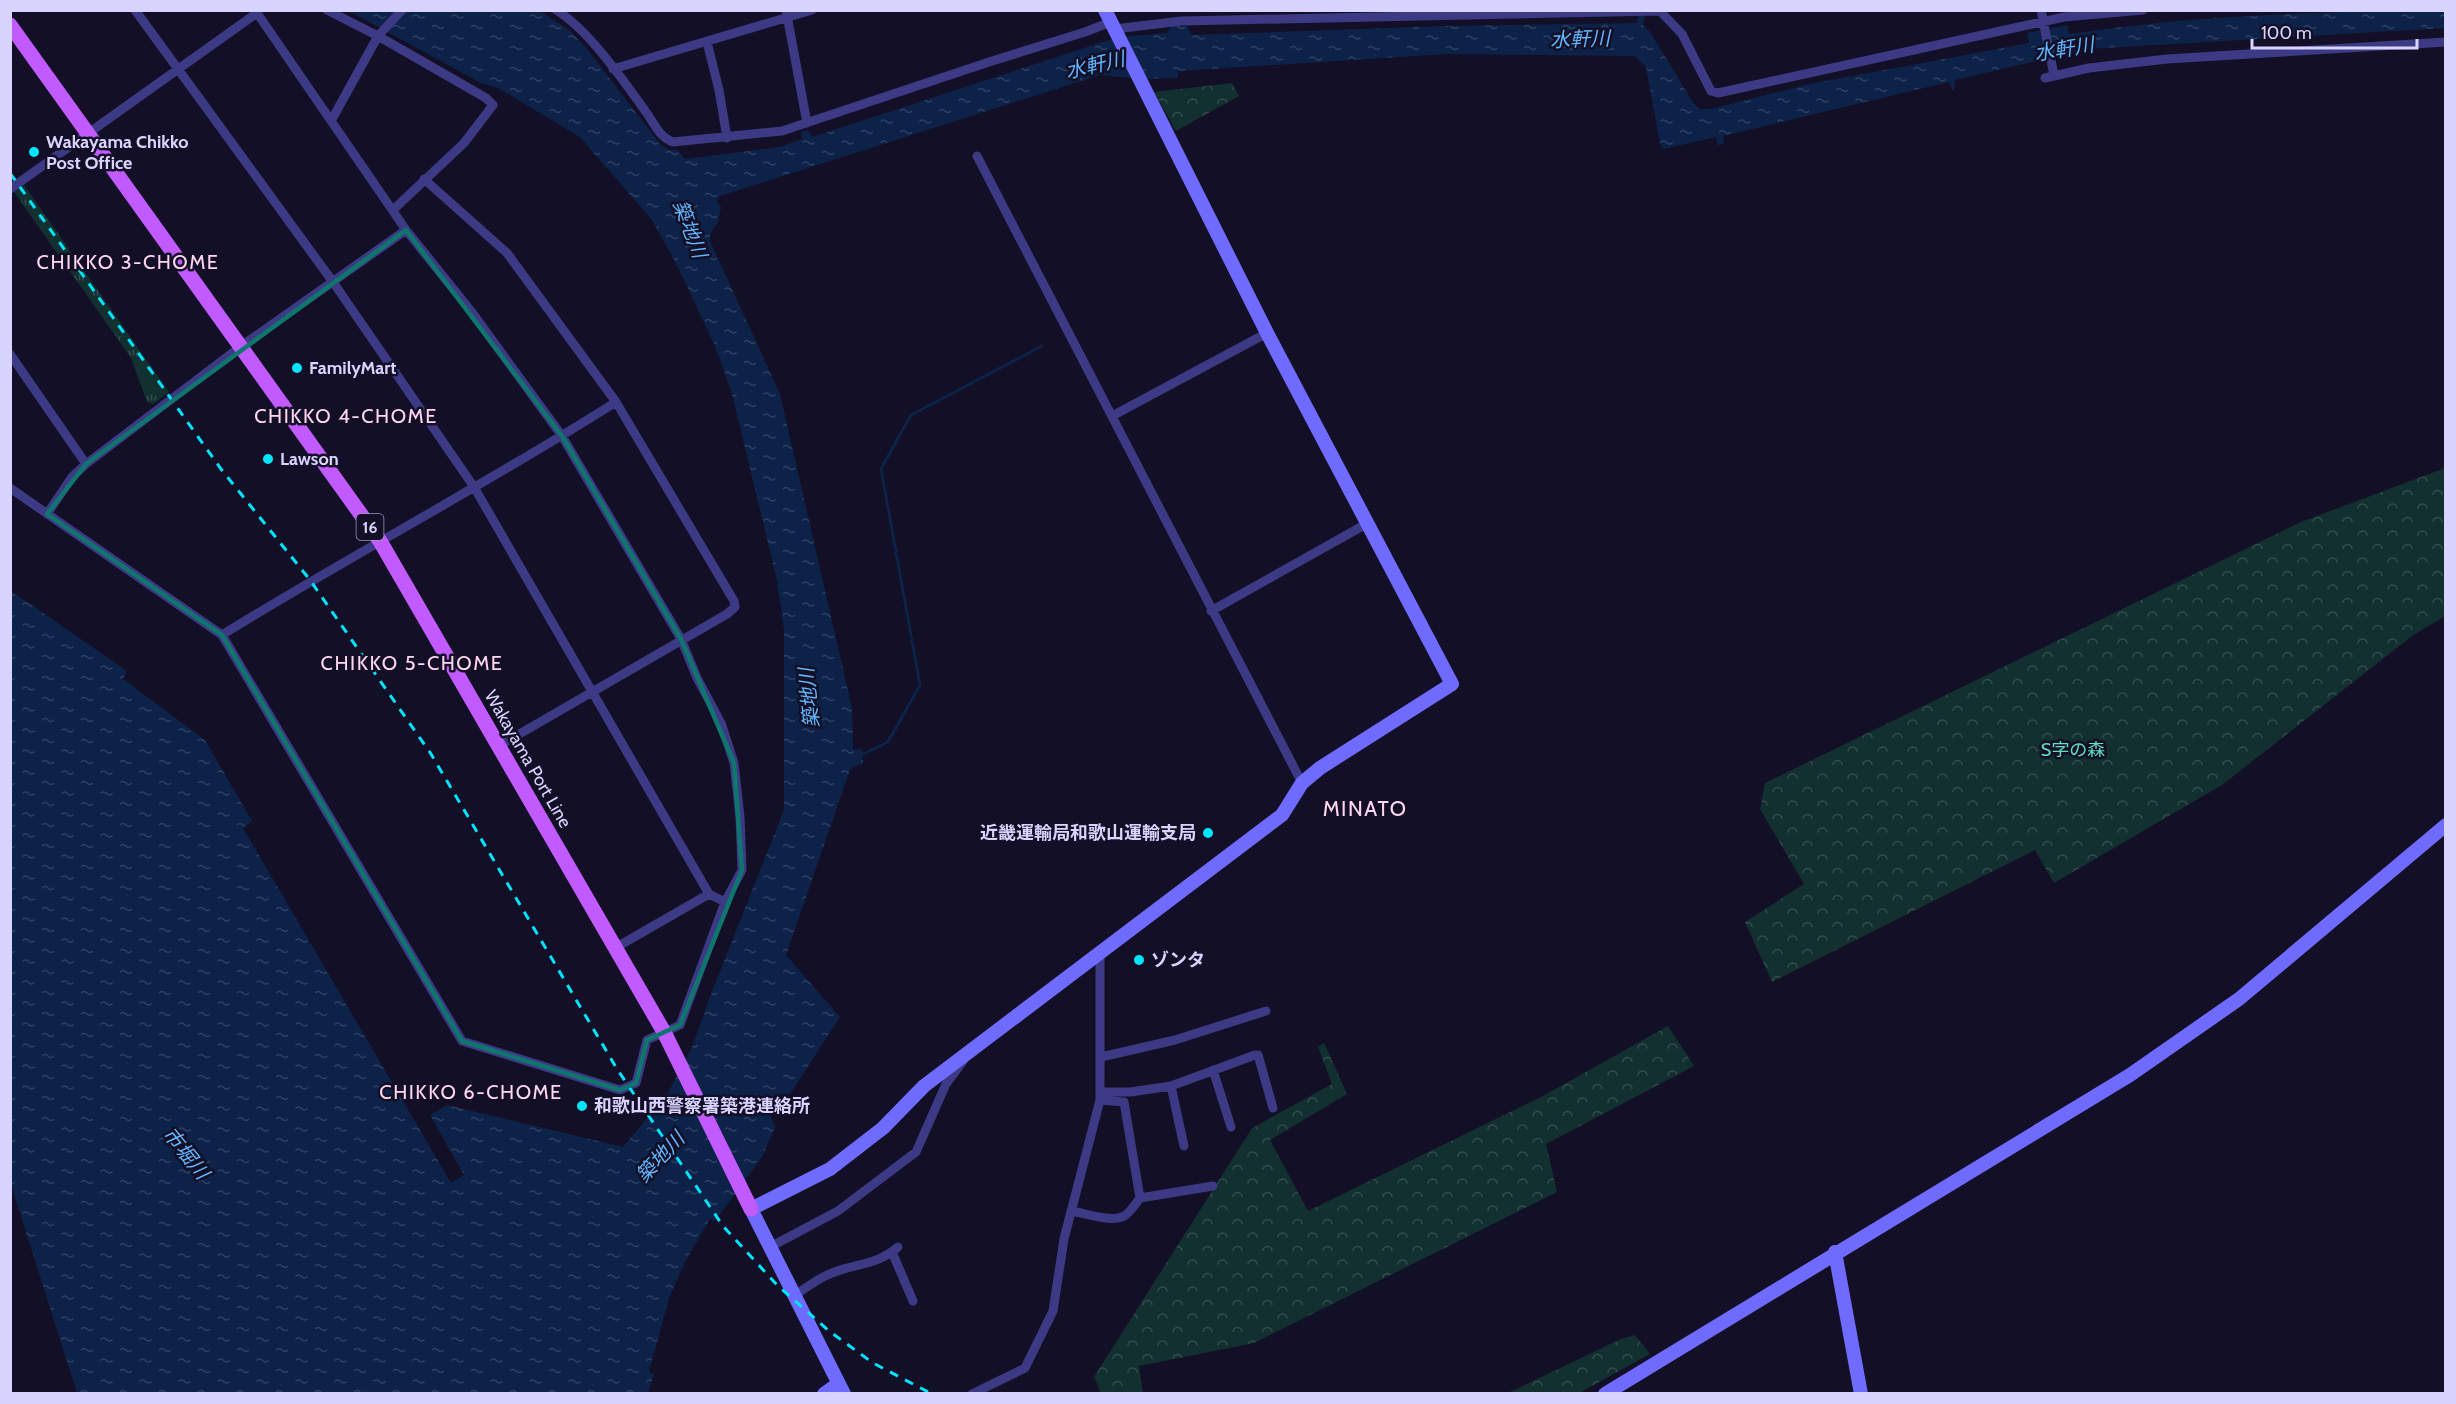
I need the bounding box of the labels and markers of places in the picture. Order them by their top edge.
place label: Wakayama Chikko Post Office [46,131,189,174]
marker: Wakayama Chikko Post Office [27,145,41,159]
place label: FamilyMart [309,357,396,379]
marker: FamilyMart [290,361,304,375]
place label: Lawson [280,448,339,470]
marker: Lawson [261,452,275,466]
place label: 近畿運輸局和歌山運輸支局 [980,822,1196,844]
marker: 近畿運輸局和歌山運輸支局 [1201,826,1215,840]
place label: ゾンタ [1151,949,1205,971]
marker: ゾンタ [1132,953,1146,967]
place label: 和歌山西警察署築港連絡所 [594,1095,810,1117]
marker: 和歌山西警察署築港連絡所 [575,1099,589,1113]

